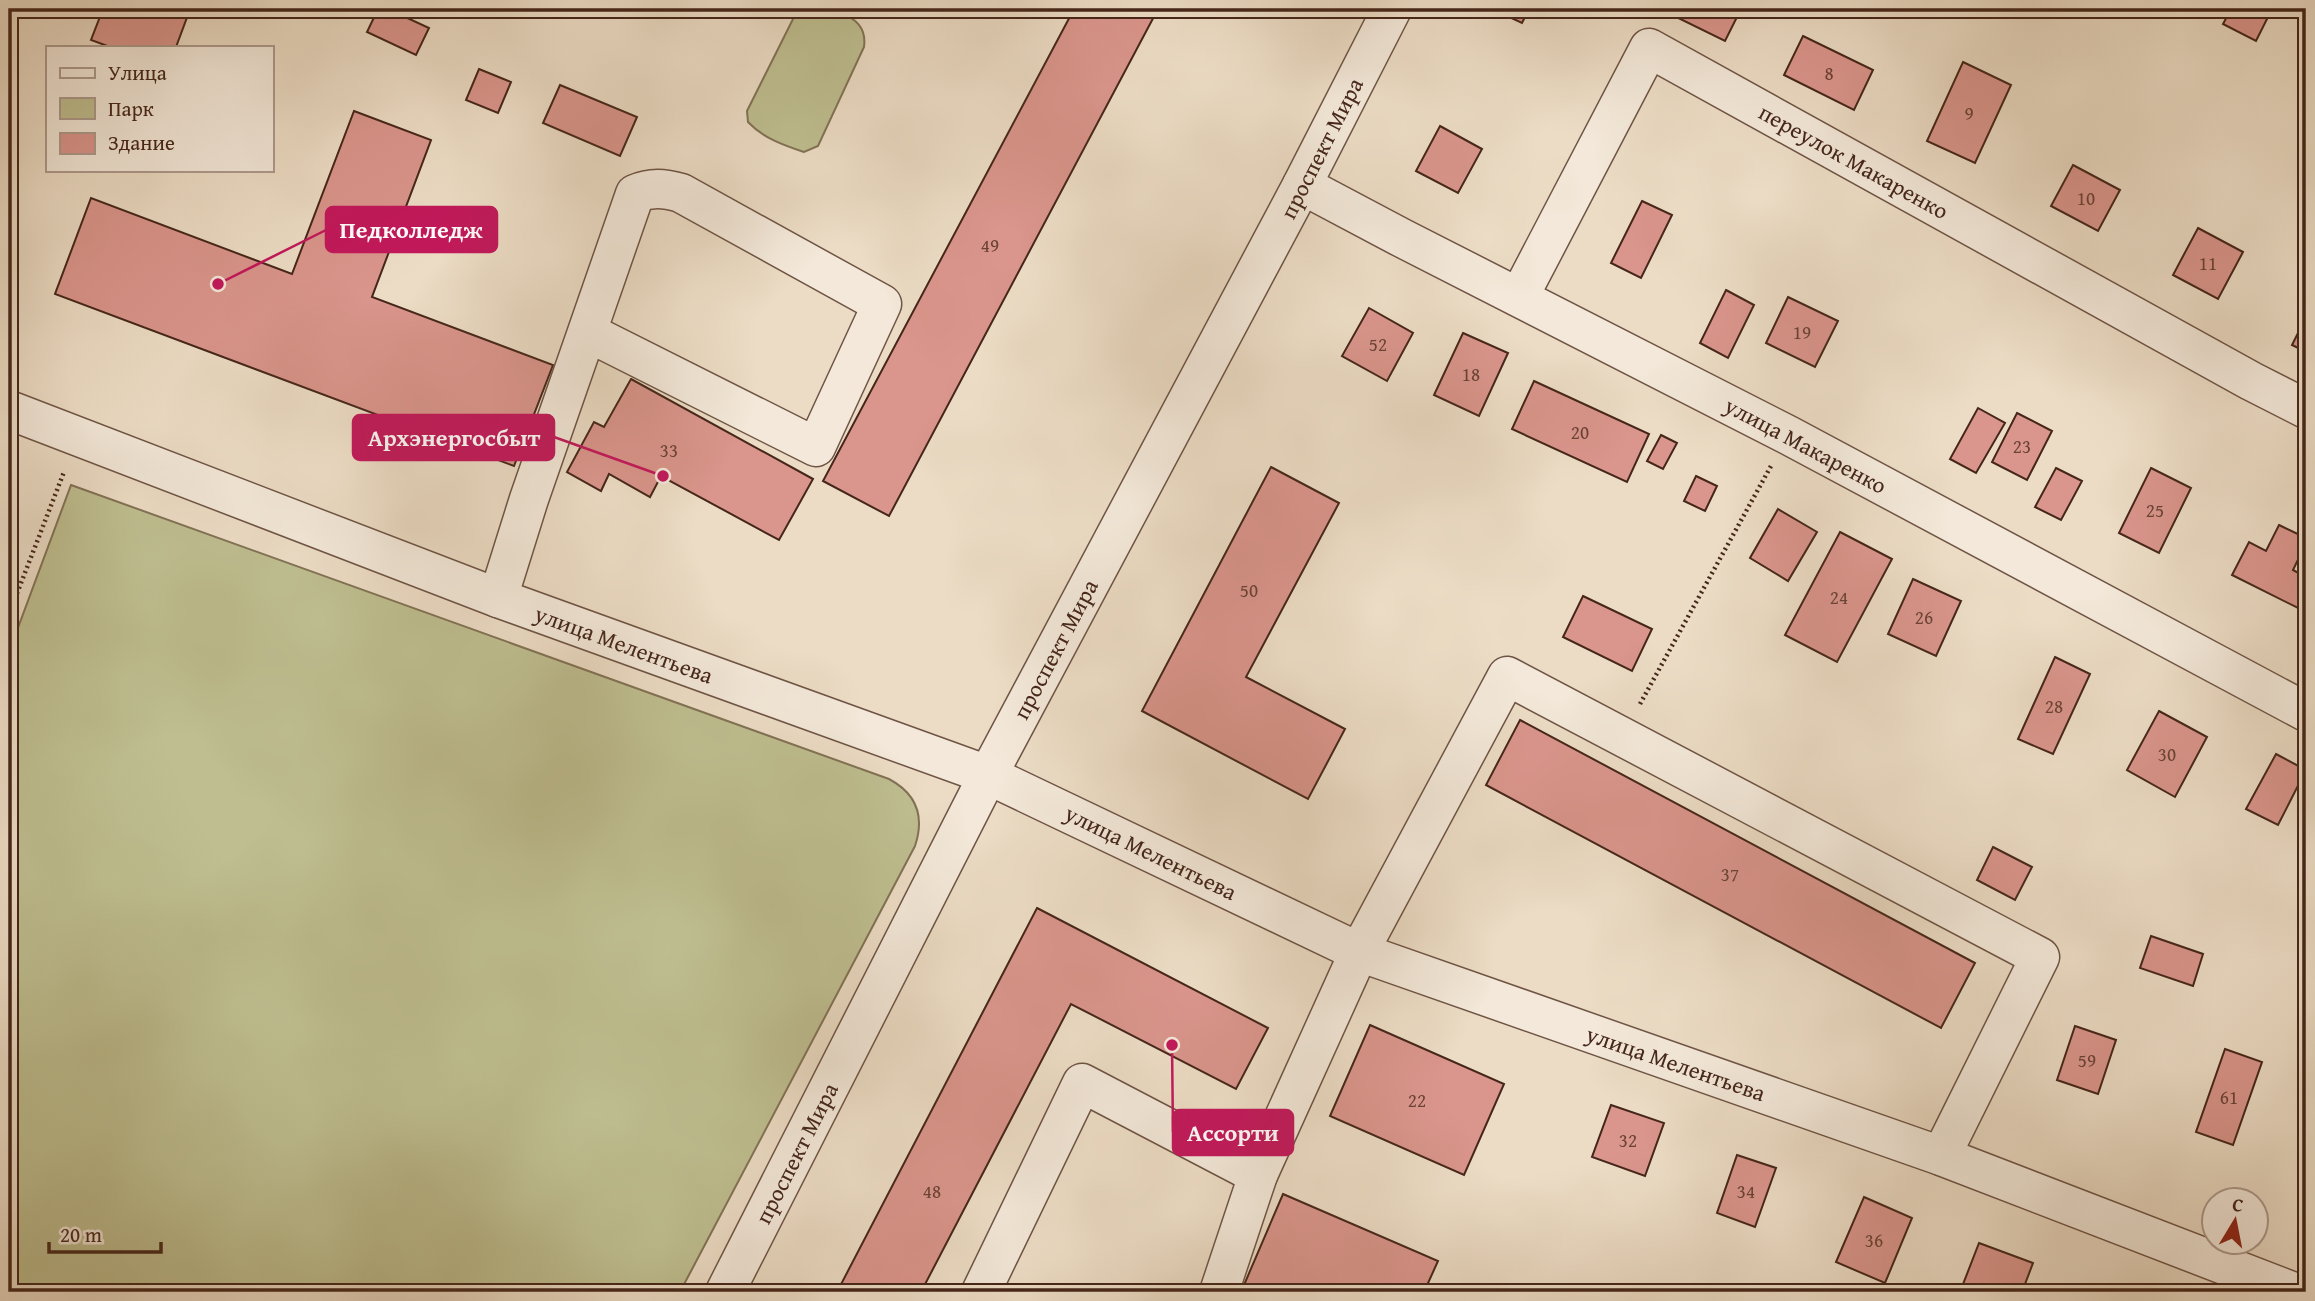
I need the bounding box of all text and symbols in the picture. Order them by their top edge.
legend [46,46,273,172]
text: Улица [108,57,167,88]
house number: 8 [1824,59,1834,87]
street label: проспект Мира [1271,72,1371,224]
text: Парк [108,93,154,124]
street label: переулок Макаренко [1753,95,1955,227]
house number: 9 [1964,99,1974,127]
text: Здание [108,127,175,158]
house number: 10 [2077,184,2095,212]
callout: Педколледж [326,207,497,252]
text: Педколледж [340,212,483,247]
house number: 49 [981,231,999,259]
house number: 11 [2199,249,2217,277]
house number: 19 [1793,318,1811,346]
house number: 52 [1369,330,1387,358]
house number: 18 [1462,360,1480,388]
street label: улица Макаренко [1718,388,1893,502]
callout: Архэнергосбыт [353,415,554,460]
house number: 20 [1571,418,1589,446]
text: Архэнергосбыт [368,420,541,455]
house number: 23 [2013,432,2031,460]
house number: 33 [660,436,678,464]
house number: 25 [2146,496,2164,524]
street label: проспект Мира [1004,573,1106,725]
house number: 50 [1240,576,1258,604]
house number: 24 [1830,583,1848,611]
street label: улица Мелентьева [529,596,718,692]
house number: 26 [1915,603,1933,631]
house number: 28 [2045,692,2063,720]
house number: 30 [2158,740,2176,768]
street label: улица Мелентьева [1059,796,1243,908]
house number: 37 [1721,860,1739,888]
street label: улица Мелентьева [1581,1017,1770,1109]
house number: 59 [2078,1046,2096,1074]
street label: проспект Мира [746,1077,846,1229]
house number: 61 [2220,1083,2238,1111]
house number: 22 [1408,1086,1426,1114]
callout: Ассорти [1173,1110,1293,1155]
text: Ассорти [1187,1115,1279,1150]
house number: 32 [1619,1126,1637,1154]
house number: 48 [923,1177,941,1205]
house number: 34 [1737,1177,1755,1205]
north arrow [2200,1186,2270,1256]
text: С [2230,1190,2246,1219]
scale bar [49,1210,161,1254]
text: 20 m [60,1219,102,1250]
house number: 36 [1865,1226,1883,1254]

